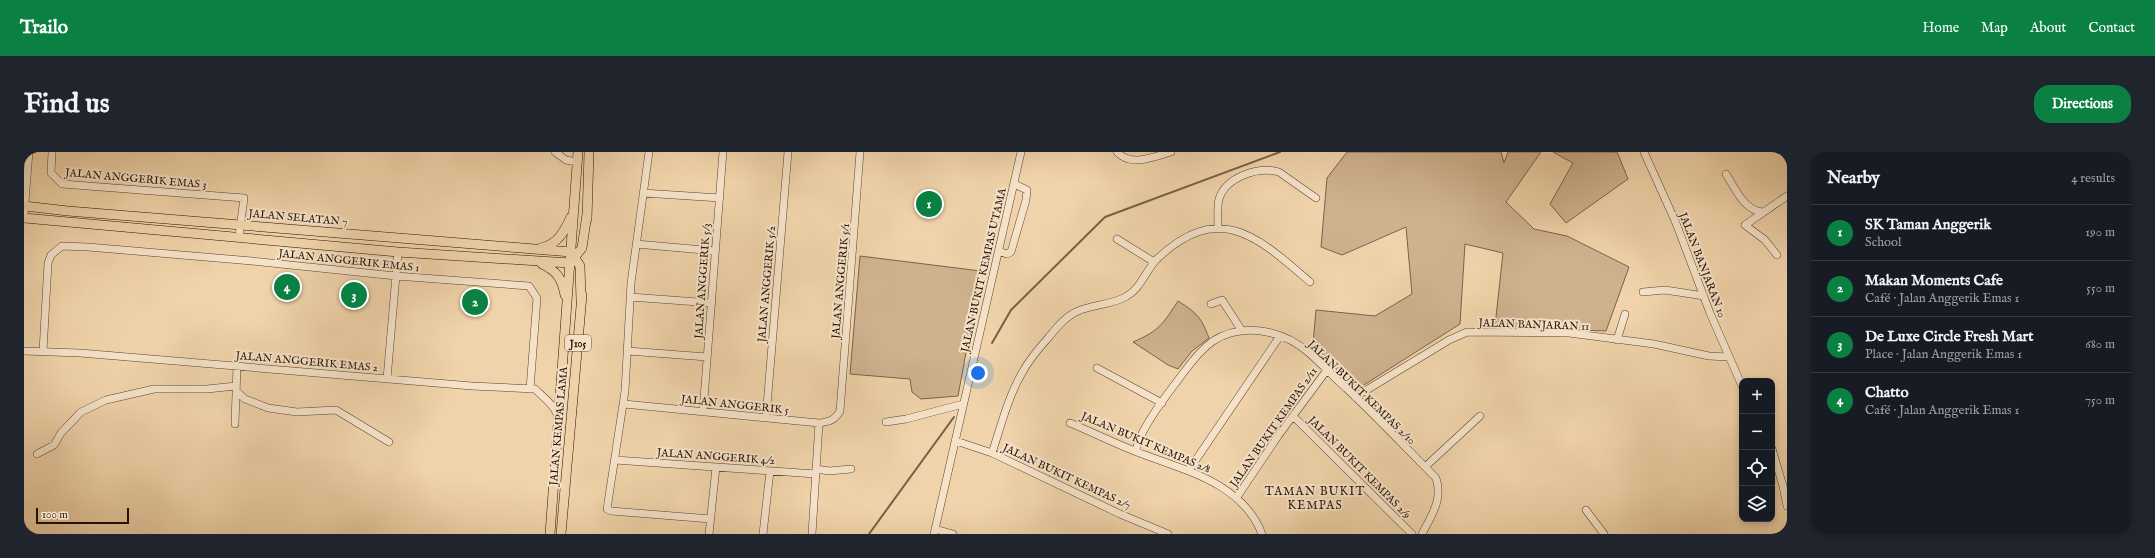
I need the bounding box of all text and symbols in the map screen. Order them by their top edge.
text: Trailo [20,16,68,40]
text: Home [1923,19,1959,37]
text: Map [1981,19,2008,37]
text: About [2030,19,2066,37]
text: Contact [2088,19,2135,37]
button: Directions [2034,85,2131,123]
text: Find us [24,87,110,122]
street label: JALAN ANGGERIK EMAS 3 [63,166,207,192]
text: Nearby [1827,168,1880,189]
text: 4 results [2071,170,2115,187]
street label: JALAN BUKIT KEMPAS UTAMA [958,186,1010,356]
pin: 1 [916,189,942,219]
street label: JALAN SELATAN 7 [246,207,348,229]
street label: JALAN BANJARAN 10 [1675,209,1729,320]
text: SK Taman Anggerik [1865,215,1991,234]
street label: JALAN ANGGERIK 5/3 [692,223,714,341]
street label: JALAN ANGGERIK 5/1 [829,223,853,341]
text: 1 [1838,224,1842,241]
text: 190 m [2085,224,2115,241]
street label: JALAN ANGGERIK 5/2 [755,225,779,345]
text: School [1865,234,1902,251]
street label: JALAN ANGGERIK EMAS 1 [276,246,420,275]
text: Makan Moments Cafe [1865,271,2003,290]
pin: 4 [274,272,300,302]
pin: 3 [341,280,367,310]
text: 2 [1837,280,1843,297]
text: 550 m [2086,280,2115,297]
pin: 2 [462,287,488,317]
text: Café · Jalan Anggerik Emas 1 [1865,290,2019,307]
street label: JALAN BANJARAN 11 [1476,316,1589,334]
text: De Luxe Circle Fresh Mart [1865,327,2033,346]
road number: J105 [565,335,591,351]
street label: JALAN BUKIT KEMPAS 2/10 [1303,336,1418,448]
text: 3 [1838,336,1842,353]
text: 680 m [2085,336,2115,353]
text: Place · Jalan Anggerik Emas 1 [1865,346,2022,363]
street label: JALAN ANGGERIK EMAS 2 [233,349,379,375]
your location [968,363,988,383]
street label: JALAN KEMPAS LAMA [547,365,571,488]
street label: JALAN BUKIT KEMPAS 2/11 [1226,365,1321,492]
map controls [1739,378,1775,522]
button: + [1739,378,1775,414]
text: Chatto [1865,383,1909,402]
street label: JALAN ANGGERIK 5 [678,392,789,418]
text: 4 [1837,392,1843,409]
text: 750 m [2085,392,2115,409]
text: Café · Jalan Anggerik Emas 1 [1865,402,2019,419]
street label: JALAN BUKIT KEMPAS 2/8 [1077,409,1212,477]
street label: JALAN BUKIT KEMPAS 2/9 [1304,412,1414,522]
button: − [1739,414,1775,450]
street label: JALAN BUKIT KEMPAS 2/7 [998,440,1133,513]
street label: JALAN ANGGERIK 4/2 [654,446,775,468]
button: locate [1739,450,1775,486]
district label: TAMAN BUKIT KEMPAS [1265,484,1365,513]
button: layers [1739,486,1775,522]
scale bar [36,506,129,525]
text: 100 m [42,508,68,522]

